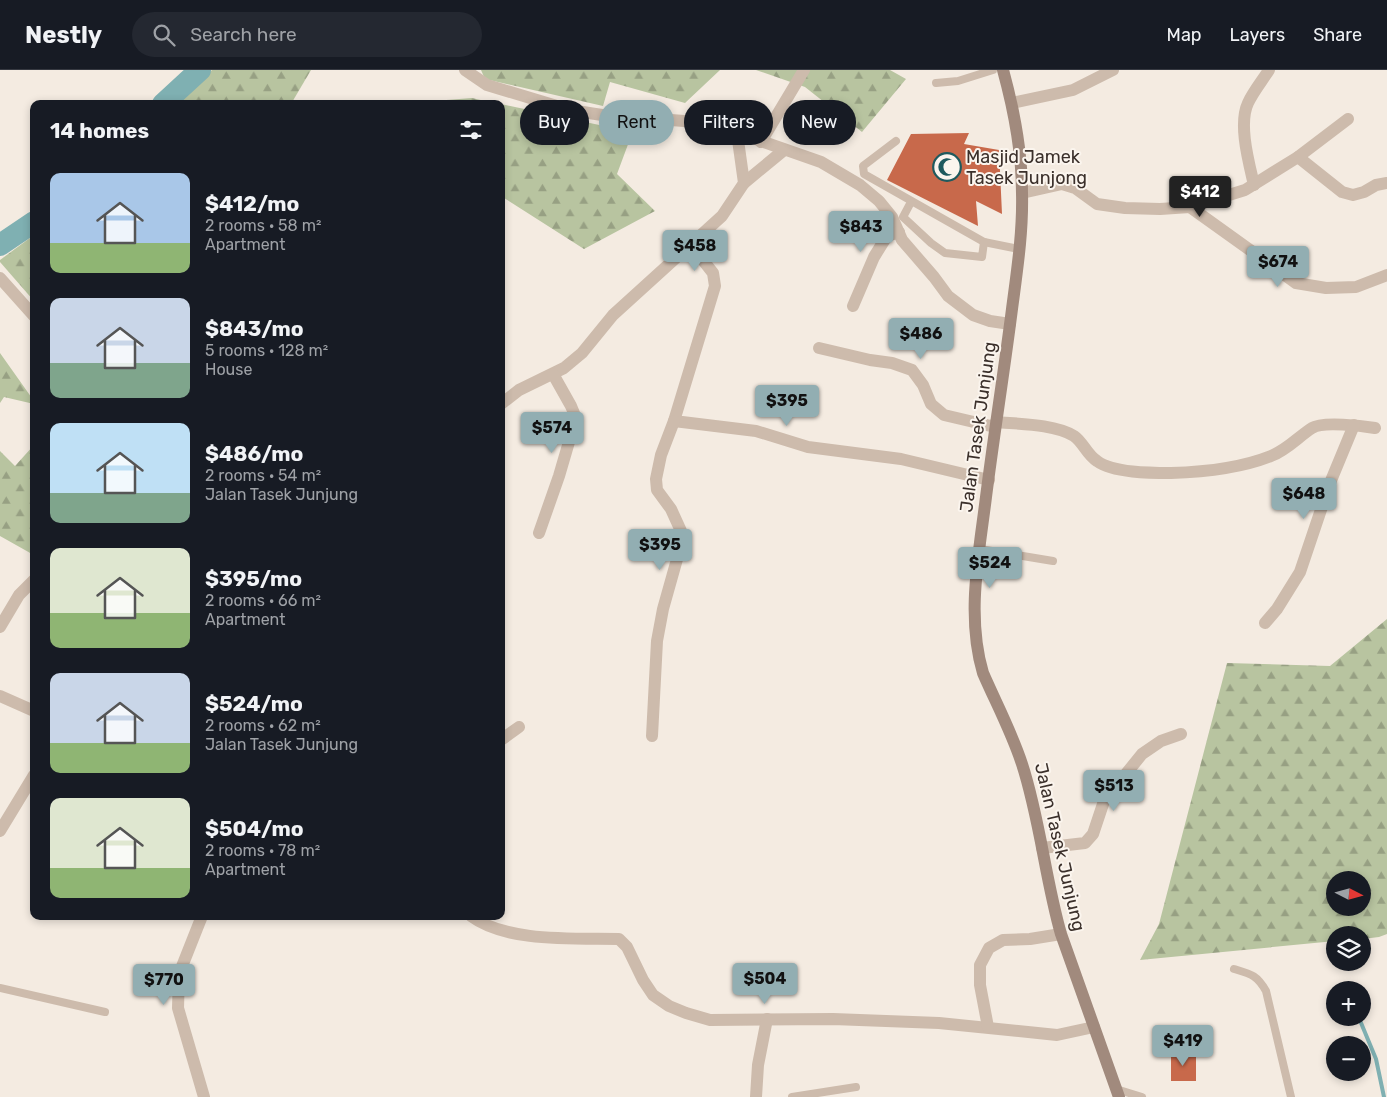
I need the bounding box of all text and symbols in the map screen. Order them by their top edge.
search box [132,12,482,57]
text: Nestly [25,21,102,49]
icon: search [150,21,178,49]
text: Search here [190,23,297,46]
text: Map [1167,24,1202,46]
text: Layers [1230,24,1285,46]
text: Share [1313,24,1362,46]
chip: Buy [520,100,589,145]
chip: Rent [599,100,674,145]
chip: Filters [684,100,773,145]
chip: New [783,100,856,145]
icon: filters [457,116,485,144]
text: 14 homes [50,118,149,143]
place label: Masjid Jamek Tasek Junjong [966,146,1087,189]
mosque icon: Masjid Jamek Tasek Junjong [932,152,962,182]
pin: $412 [1170,176,1230,218]
text: $412 [1180,182,1220,201]
text: $412/mo [205,191,299,216]
icon: home [90,193,150,253]
pin: $843 [831,210,891,253]
text: 2 rooms · 58 m² [205,216,321,235]
text: $843 [840,217,883,236]
pin: $458 [665,230,725,272]
text: Apartment [205,235,285,254]
text: $458 [674,236,716,255]
pin: $674 [1248,246,1308,288]
text: $674 [1258,252,1298,271]
text: $843/mo [205,316,304,341]
icon: home [90,318,150,378]
pin: $486 [891,318,951,360]
text: $486 [900,324,942,343]
street label: Jalan Tasek Junjung [955,340,1001,514]
text: 5 rooms · 128 m² [205,341,328,360]
text: House [205,360,252,379]
pin: $395 [757,384,817,427]
text: $395 [766,391,808,410]
pin: $574 [522,412,582,454]
text: $574 [532,418,572,437]
text: $486/mo [205,441,303,466]
icon: home [90,443,150,503]
text: 2 rooms · 54 m² [205,466,321,485]
pin: $648 [1274,478,1334,520]
text: $648 [1283,484,1325,503]
text: Jalan Tasek Junjung [205,485,358,504]
pin: $395 [630,528,690,571]
text: $395 [639,535,681,554]
pin: $524 [960,546,1020,589]
text: $524 [969,553,1011,572]
text: $395/mo [205,566,302,591]
icon: home [90,568,150,628]
text: 2 rooms · 66 m² [205,591,321,610]
text: Apartment [205,610,285,629]
text: $524/mo [205,691,303,716]
icon: home [90,693,150,753]
text: 2 rooms · 62 m² [205,716,321,735]
text: Jalan Tasek Junjung [205,735,358,754]
street label: Jalan Tasek Junjung [1030,761,1090,933]
pin: $513 [1084,770,1144,812]
text: $513 [1094,776,1134,795]
text: $504/mo [205,816,303,841]
icon: home [90,818,150,878]
text: 2 rooms · 78 m² [205,841,320,860]
text: Apartment [205,860,285,879]
north arrow [1326,871,1371,916]
map controls [1326,871,1371,1081]
button: layers [1326,926,1371,971]
pin: $504 [735,962,795,1005]
pin: $770 [134,964,194,1006]
text: $504 [744,969,786,988]
text: $770 [144,970,184,989]
button: + [1326,981,1371,1026]
pin: $419 [1153,1024,1213,1067]
text: $419 [1163,1031,1203,1050]
button: − [1326,1036,1371,1081]

